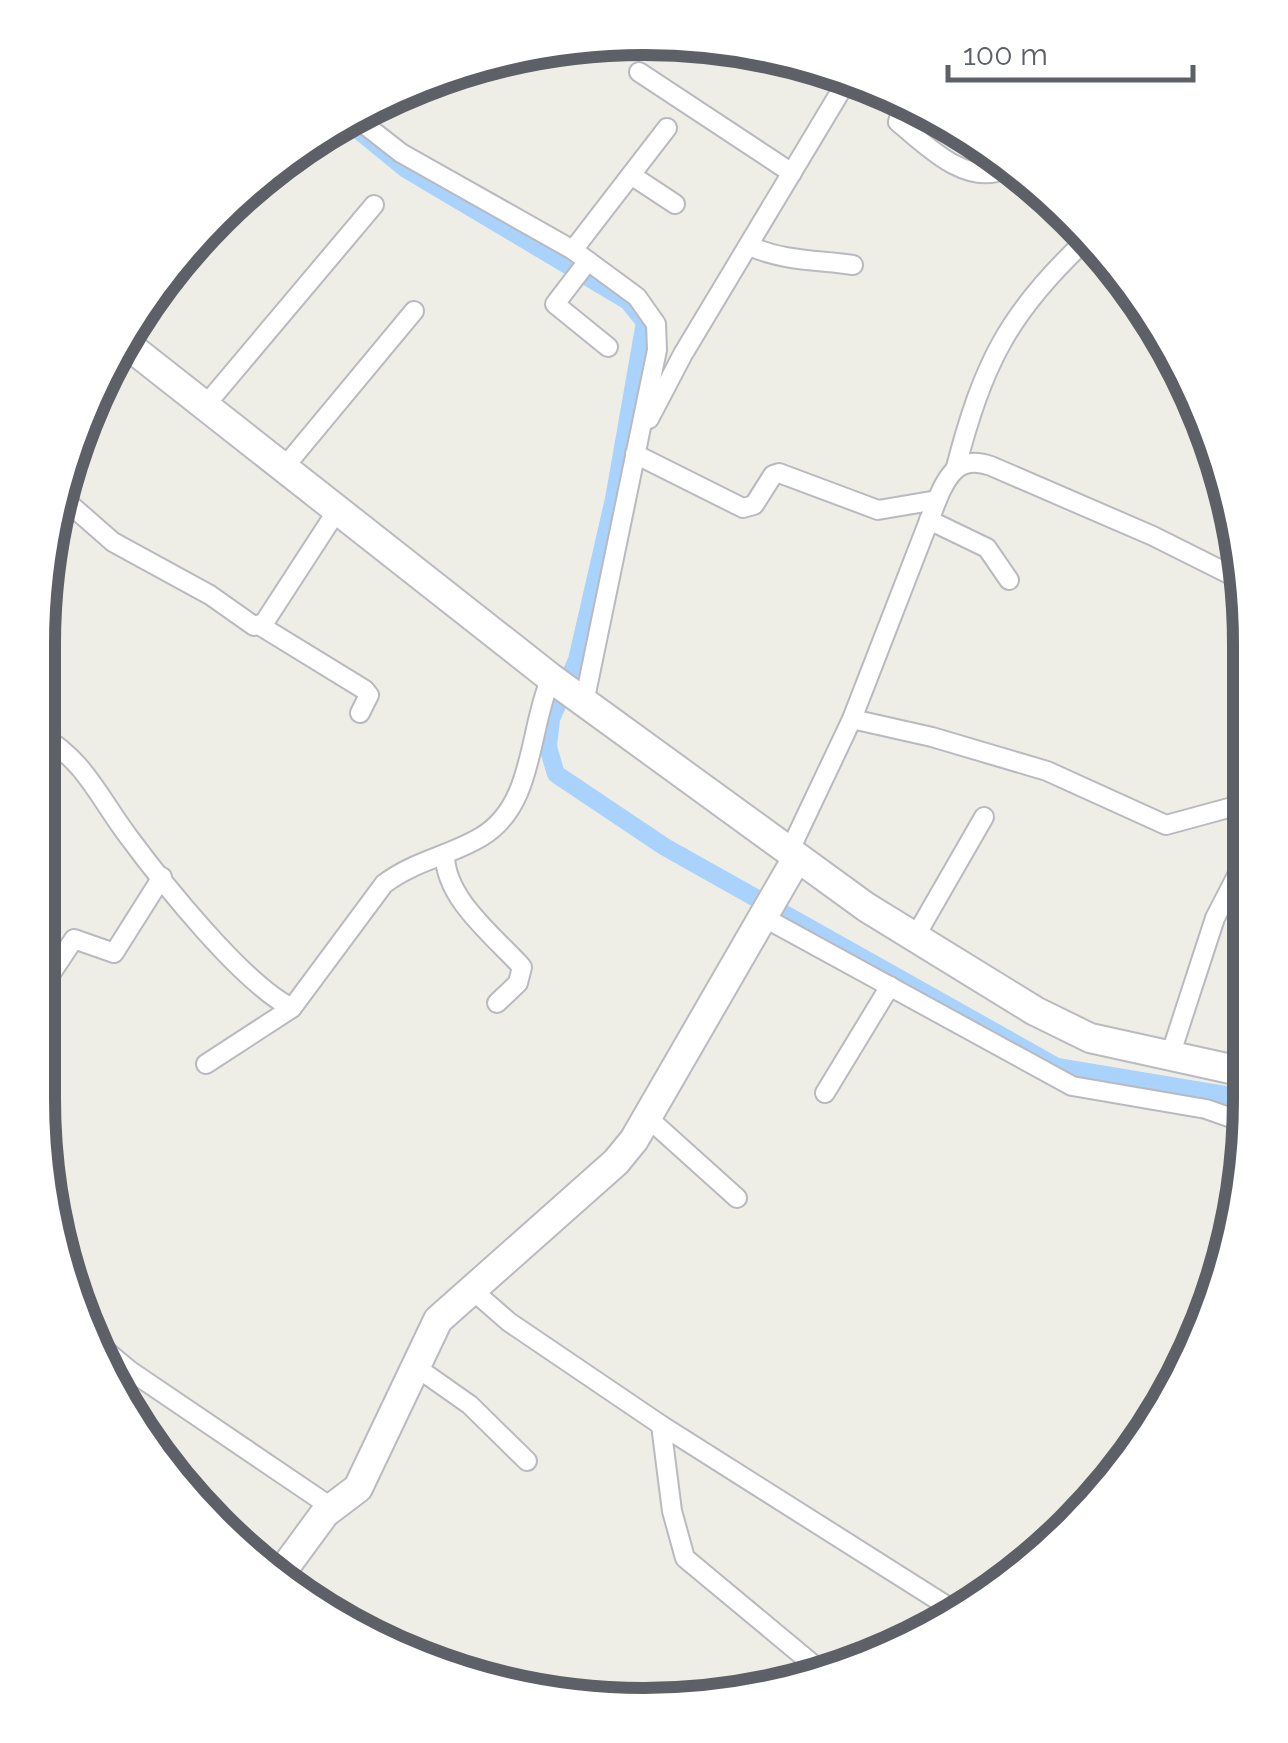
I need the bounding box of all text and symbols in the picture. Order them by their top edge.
scale bar [948,20,1193,82]
text: 100 m [963,37,1048,72]

